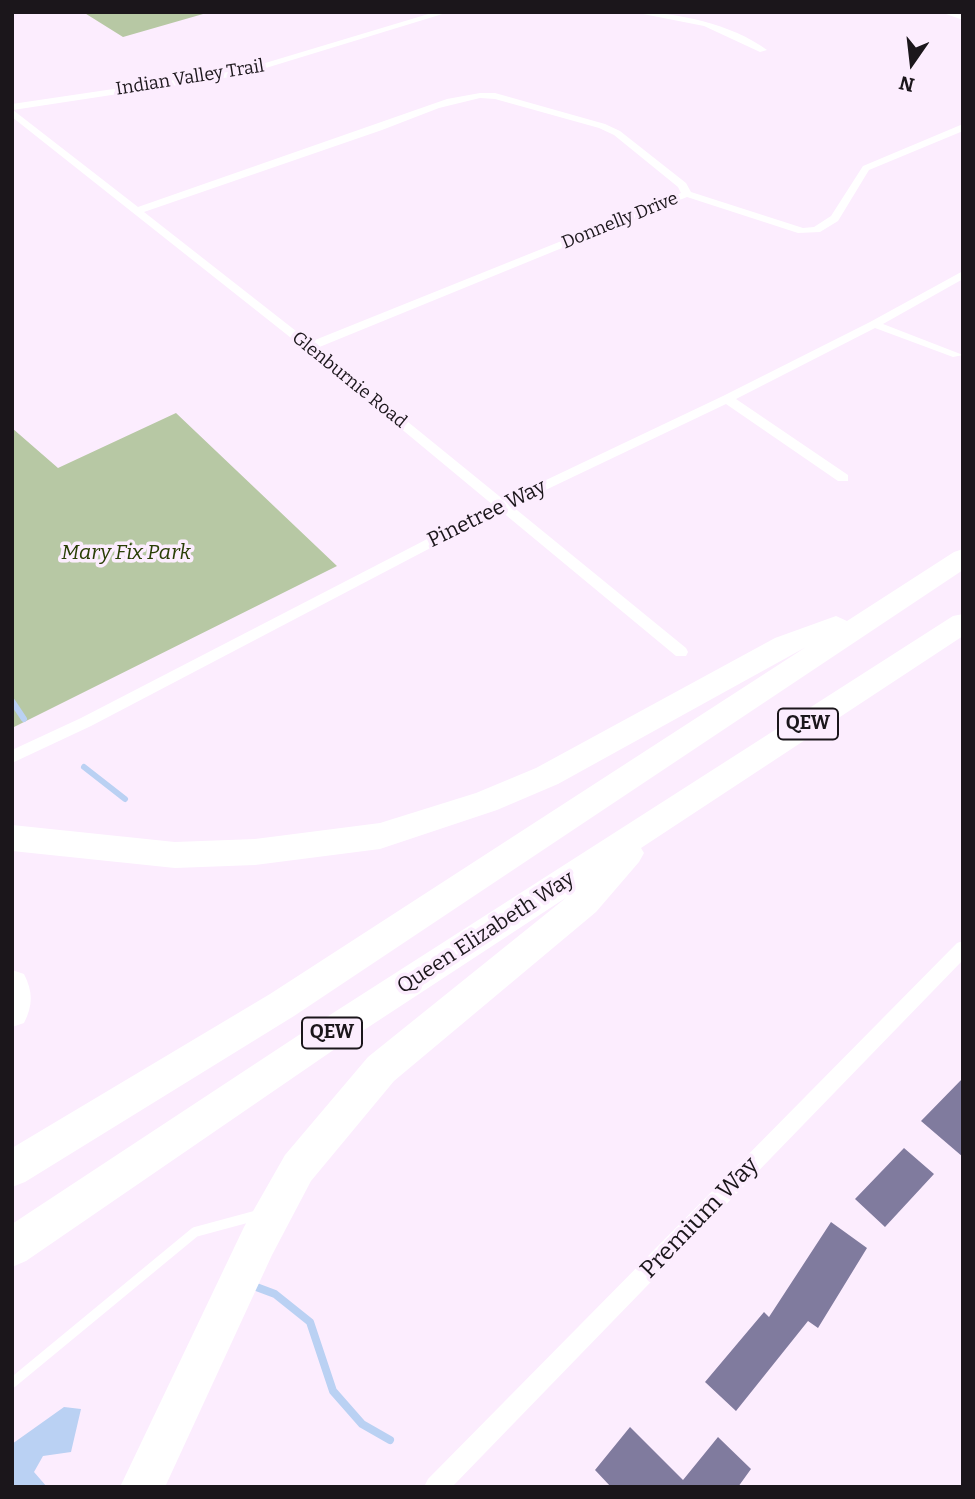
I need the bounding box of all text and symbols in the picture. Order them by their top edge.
north arrow [877,28,947,98]
street label: Indian Valley Trail [114,56,266,100]
text: N [897,71,917,97]
street label: Donnelly Drive [559,188,681,254]
street label: Glenburnie Road [287,327,411,433]
street label: Pinetree Way [424,474,550,554]
park label: Mary Fix Park [61,540,191,566]
road number: QEW [778,708,838,740]
street label: Queen Elizabeth Way [393,866,579,1000]
road number: QEW [302,1018,362,1049]
street label: Premium Way [635,1151,765,1285]

